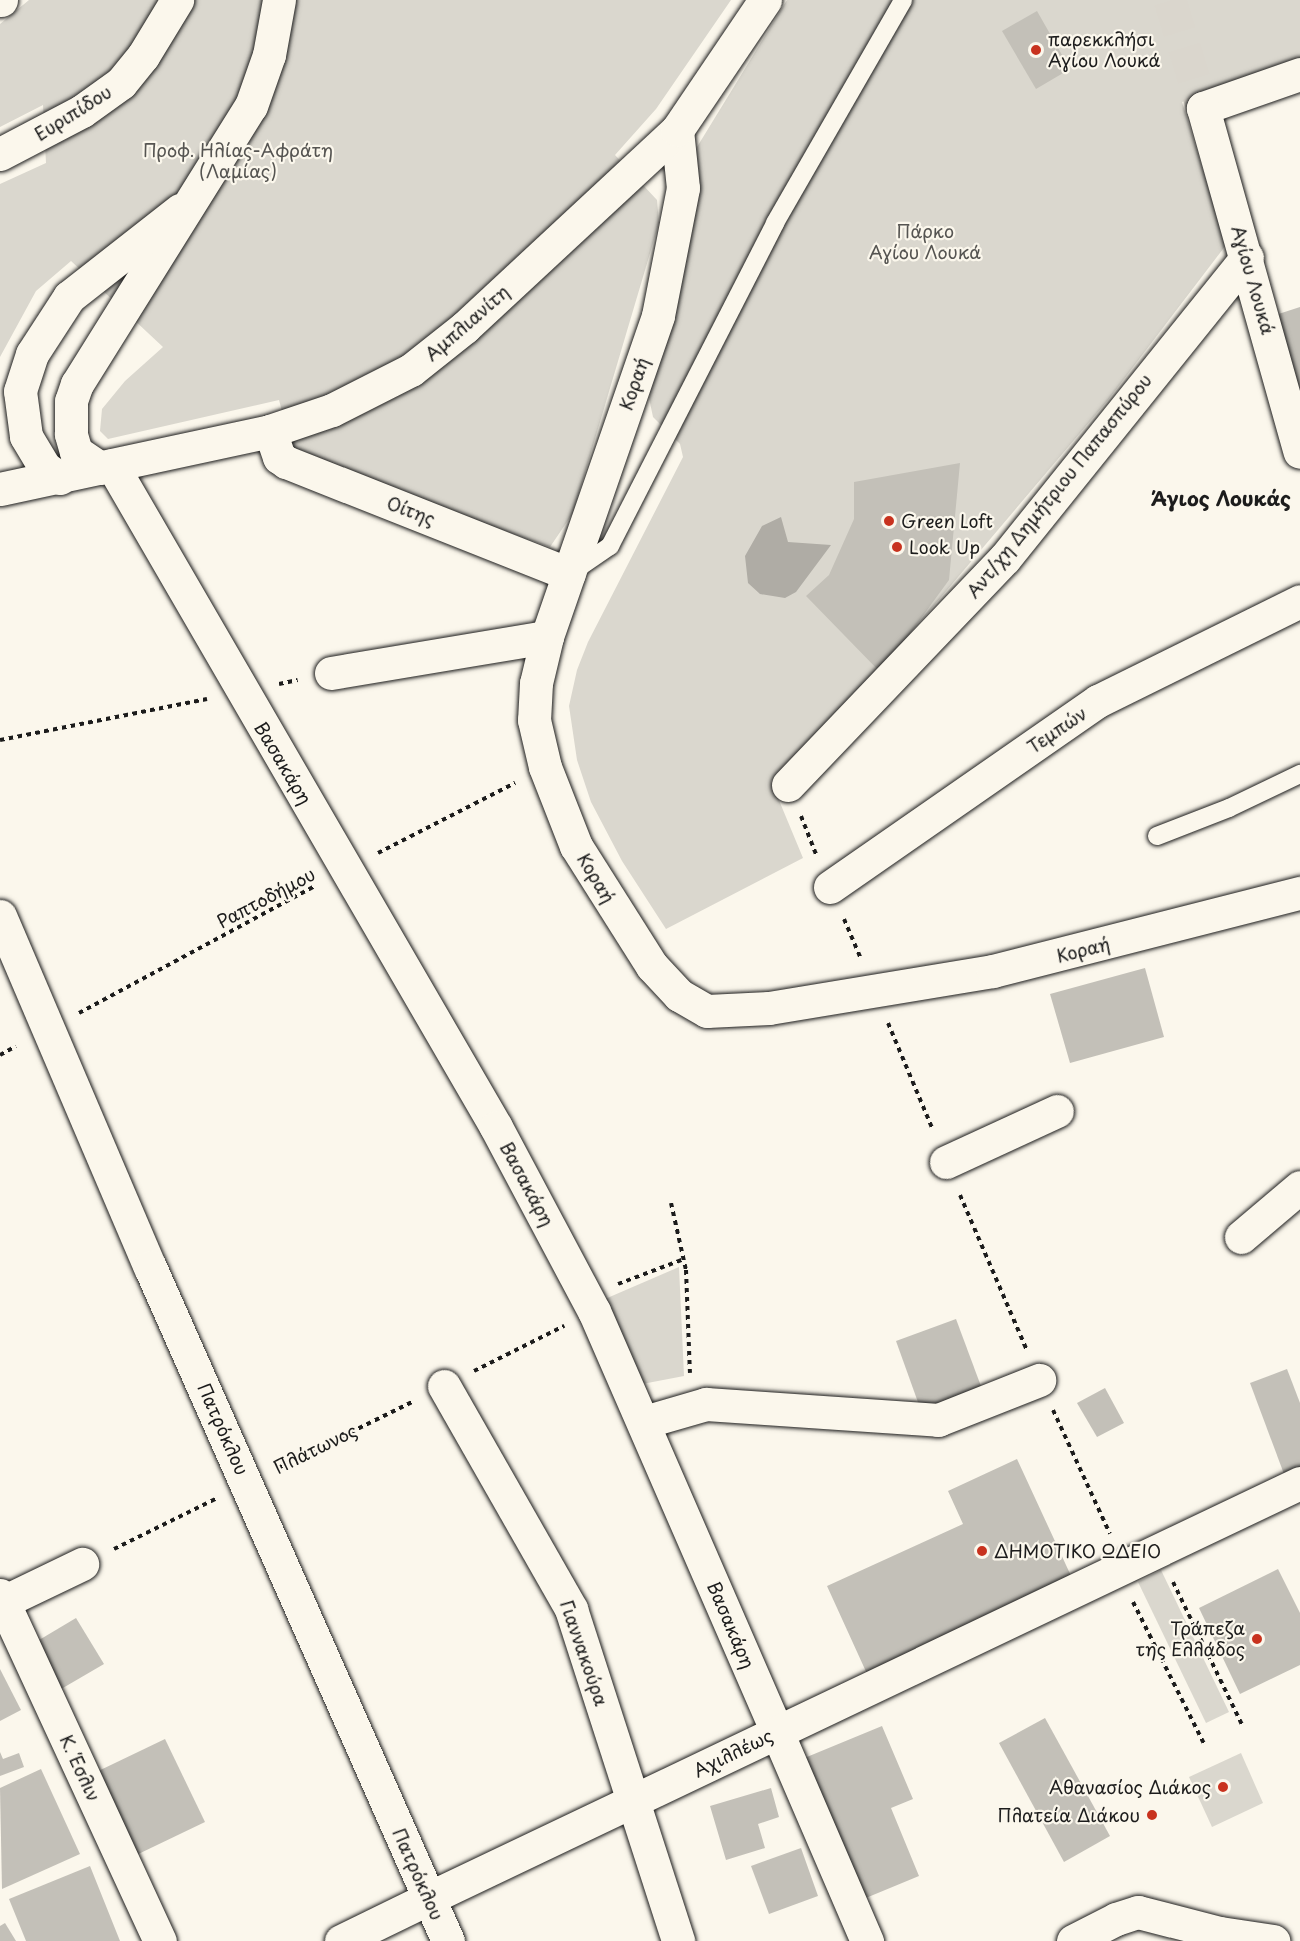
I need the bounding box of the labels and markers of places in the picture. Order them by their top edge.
place label: παρεκκλήσι Αγίου Λουκά [1048,29,1160,72]
marker: παρεκκλήσι Αγίου Λουκά [1029,43,1043,57]
place label: Green Loft [901,510,995,532]
marker: Green Loft [882,514,896,528]
place label: Look Up [909,536,979,558]
marker: Look Up [890,540,904,554]
place label: ΔΗΜΟΤΙΚΟ ΩΔΕΙΟ [994,1540,1162,1562]
marker: ΔΗΜΟΤΙΚΟ ΩΔΕΙΟ [975,1544,989,1558]
place label: Τράπεζα της Ελλάδος [1135,1618,1245,1660]
marker: Τράπεζα της Ελλάδος [1250,1632,1264,1646]
place label: Αθανασίος Διάκος [1048,1776,1211,1798]
marker: Αθανασίος Διάκος [1216,1780,1230,1794]
place label: Πλατεία Διάκου [997,1804,1140,1826]
marker: Πλατεία Διάκου [1145,1808,1159,1822]

